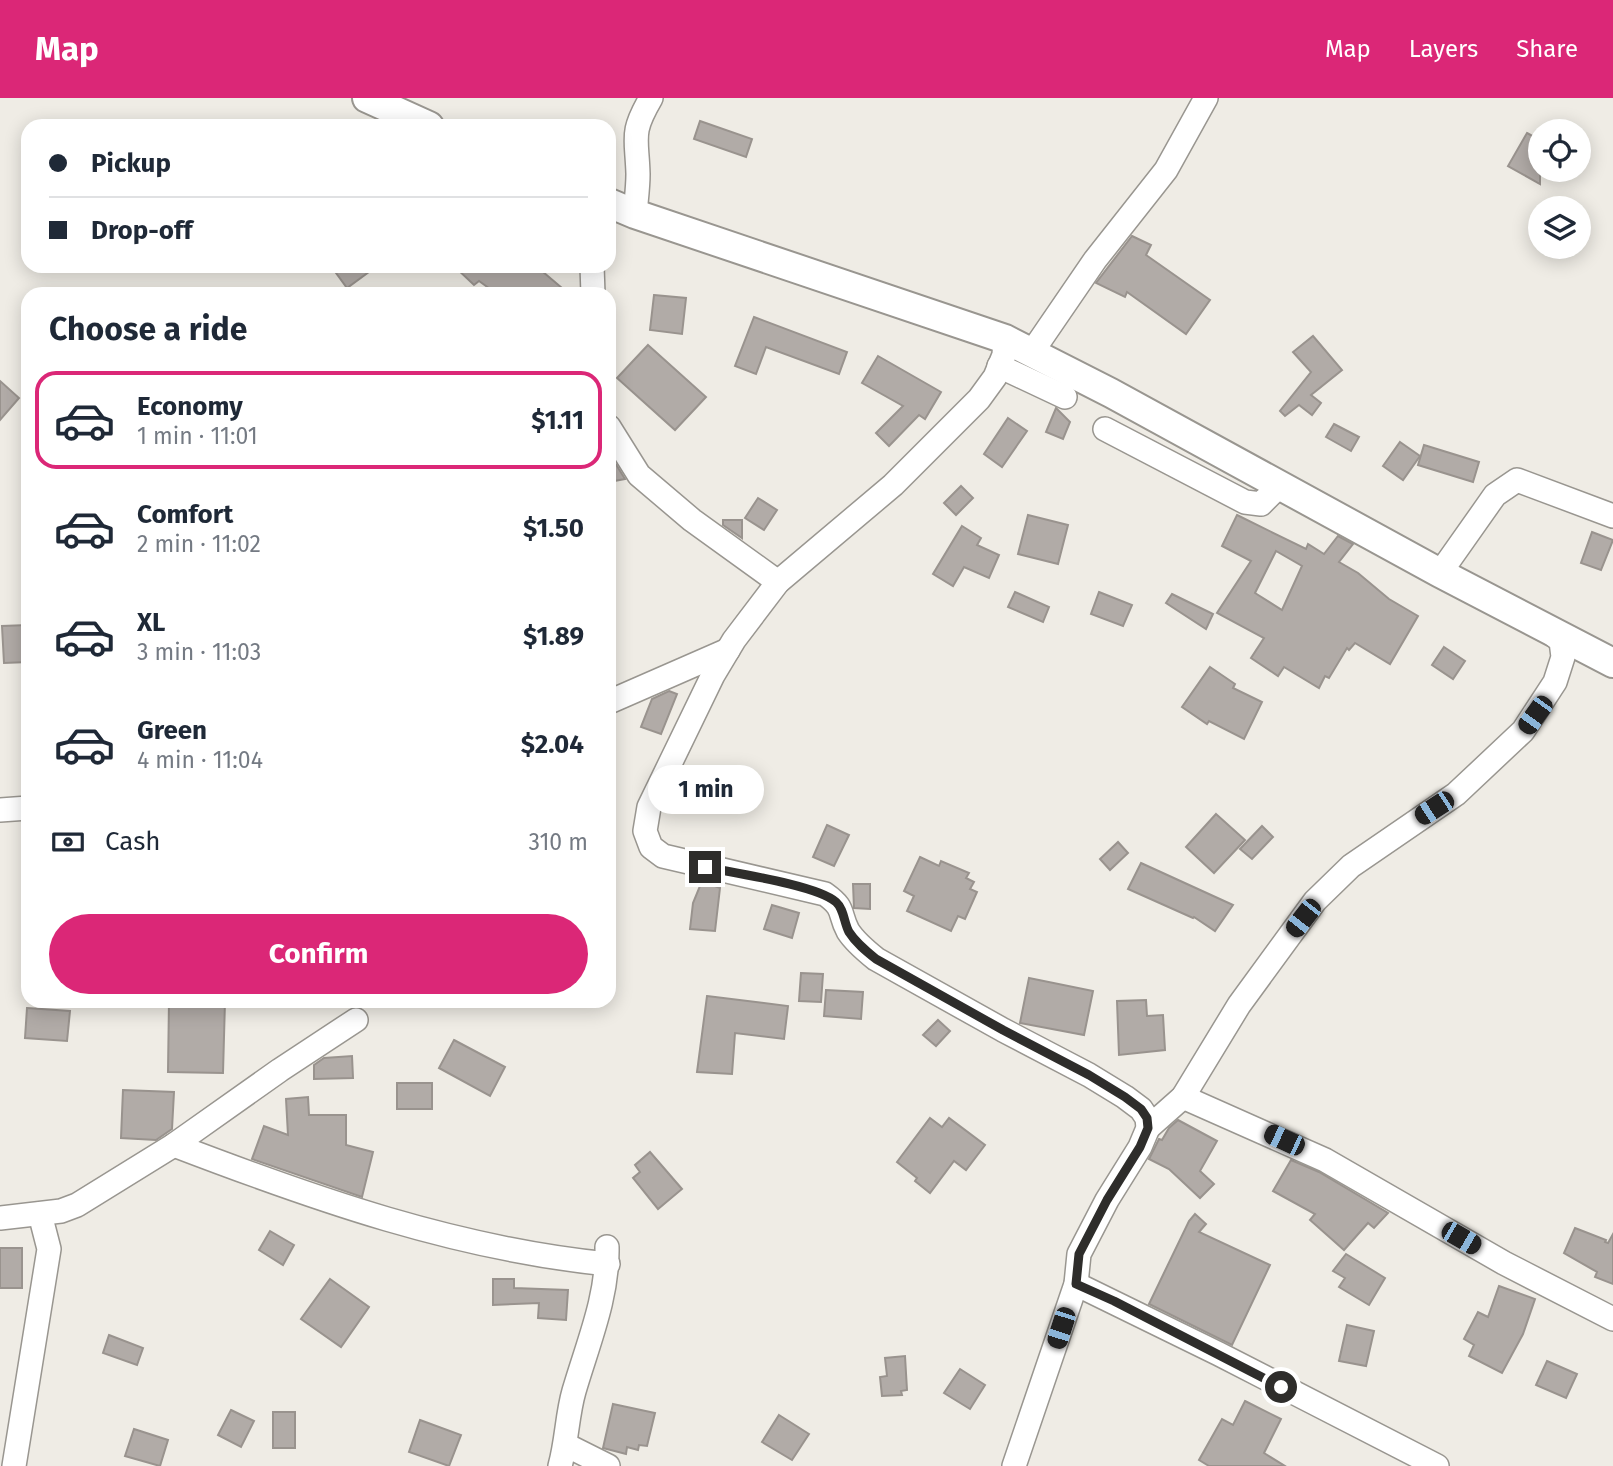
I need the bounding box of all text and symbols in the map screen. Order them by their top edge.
text: Map [35,29,99,69]
text: Map [1325,35,1371,63]
text: Layers [1409,35,1478,63]
text: Share [1516,35,1578,63]
map controls [1528,119,1591,259]
button: locate [1528,119,1591,182]
text: Pickup [91,148,171,179]
button: layers [1528,196,1591,259]
text: Drop-off [91,215,193,246]
text: Choose a ride [49,310,247,348]
icon: car [53,389,116,452]
text: Economy [137,391,243,422]
text: $1.11 [531,405,584,436]
text: 1 min · 11:01 [137,422,258,450]
icon: car [53,497,116,560]
text: Comfort [137,499,233,530]
text: $1.50 [523,513,584,544]
text: 2 min · 11:02 [137,530,261,558]
icon: car [53,605,116,668]
text: XL [137,607,165,638]
text: $1.89 [523,621,584,652]
text: 3 min · 11:03 [137,638,261,666]
car [1515,692,1556,738]
icon: car [53,713,116,776]
text: Green [137,715,207,746]
text: $2.04 [521,729,584,760]
text: 4 min · 11:04 [137,746,263,774]
callout: 1 min [647,766,763,814]
text: 1 min [678,775,734,803]
car [1411,788,1458,828]
icon: cash [49,823,87,861]
text: Cash [105,826,161,857]
text: 310 m [528,828,588,856]
route end [689,851,721,883]
car [1282,895,1325,941]
button: Confirm [49,914,588,994]
car [1261,1122,1308,1158]
car [1438,1218,1485,1258]
car [1045,1305,1078,1351]
route start [1265,1371,1297,1403]

